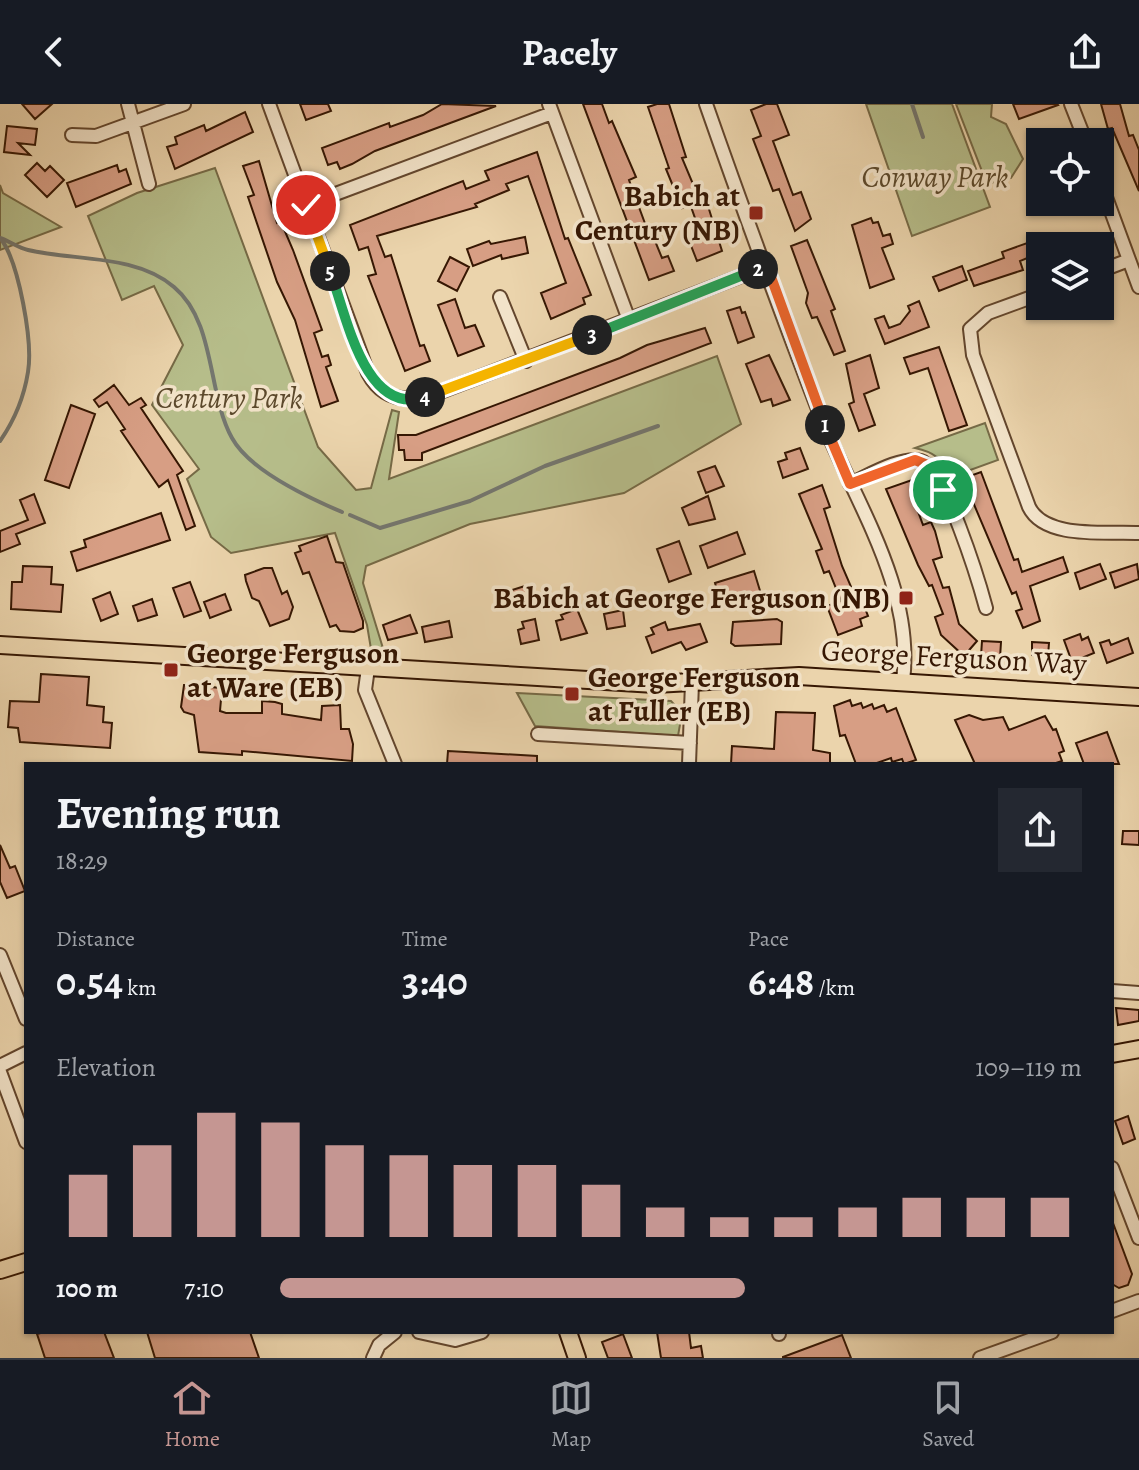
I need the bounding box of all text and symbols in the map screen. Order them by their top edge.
text: Pacely [522,28,617,77]
icon: back [32,30,76,74]
icon: share [1063,30,1107,74]
map controls [1026,128,1114,320]
button: locate [1026,128,1114,216]
park label: Conway Park [862,157,1008,197]
pin [272,171,340,239]
place label: Babich at Century (NB) [575,176,740,250]
icon: check [284,183,328,227]
marker: Babich at Century (NB) [747,204,765,222]
button: layers [1026,232,1114,320]
pin: 2 [738,249,778,289]
pin: 5 [310,251,350,291]
text: 2 [753,254,763,284]
text: 5 [325,256,335,286]
pin: 3 [572,315,612,355]
text: 3 [587,320,597,350]
pin: 4 [405,377,445,417]
park label: Century Park [155,378,303,418]
text: 4 [420,382,430,412]
pin: 1 [805,405,845,445]
text: 1 [821,410,829,440]
pin [909,456,977,524]
icon: arrive [921,468,965,512]
place label: Babich at George Ferguson (NB) [493,578,890,618]
marker: Babich at George Ferguson (NB) [897,589,915,607]
street label: George Ferguson Way [820,630,1088,684]
place label: George Ferguson at Ware (EB) [187,633,399,707]
place label: George Ferguson at Fuller (EB) [588,657,800,731]
marker: George Ferguson at Ware (EB) [162,661,180,679]
marker: George Ferguson at Fuller (EB) [563,685,581,703]
text: Evening run [56,783,281,843]
button: share [998,788,1082,872]
text: 18:29 [56,843,108,878]
text: Distance [56,924,135,954]
text: Time [402,924,448,954]
text: Pace [748,924,789,954]
text: 0.54 [56,954,123,1009]
text: 3:40 [402,954,468,1009]
text: 6:48 [748,954,814,1009]
text: km [123,973,157,1003]
text: /km [814,973,855,1003]
text: Elevation [56,1050,156,1085]
text: 109–119 m [975,1050,1082,1085]
text: 100 m [56,1271,118,1306]
text: 7:10 [184,1271,224,1306]
tab: Home [165,1376,220,1454]
tab: Map [549,1376,593,1454]
tab: Saved [922,1376,974,1454]

